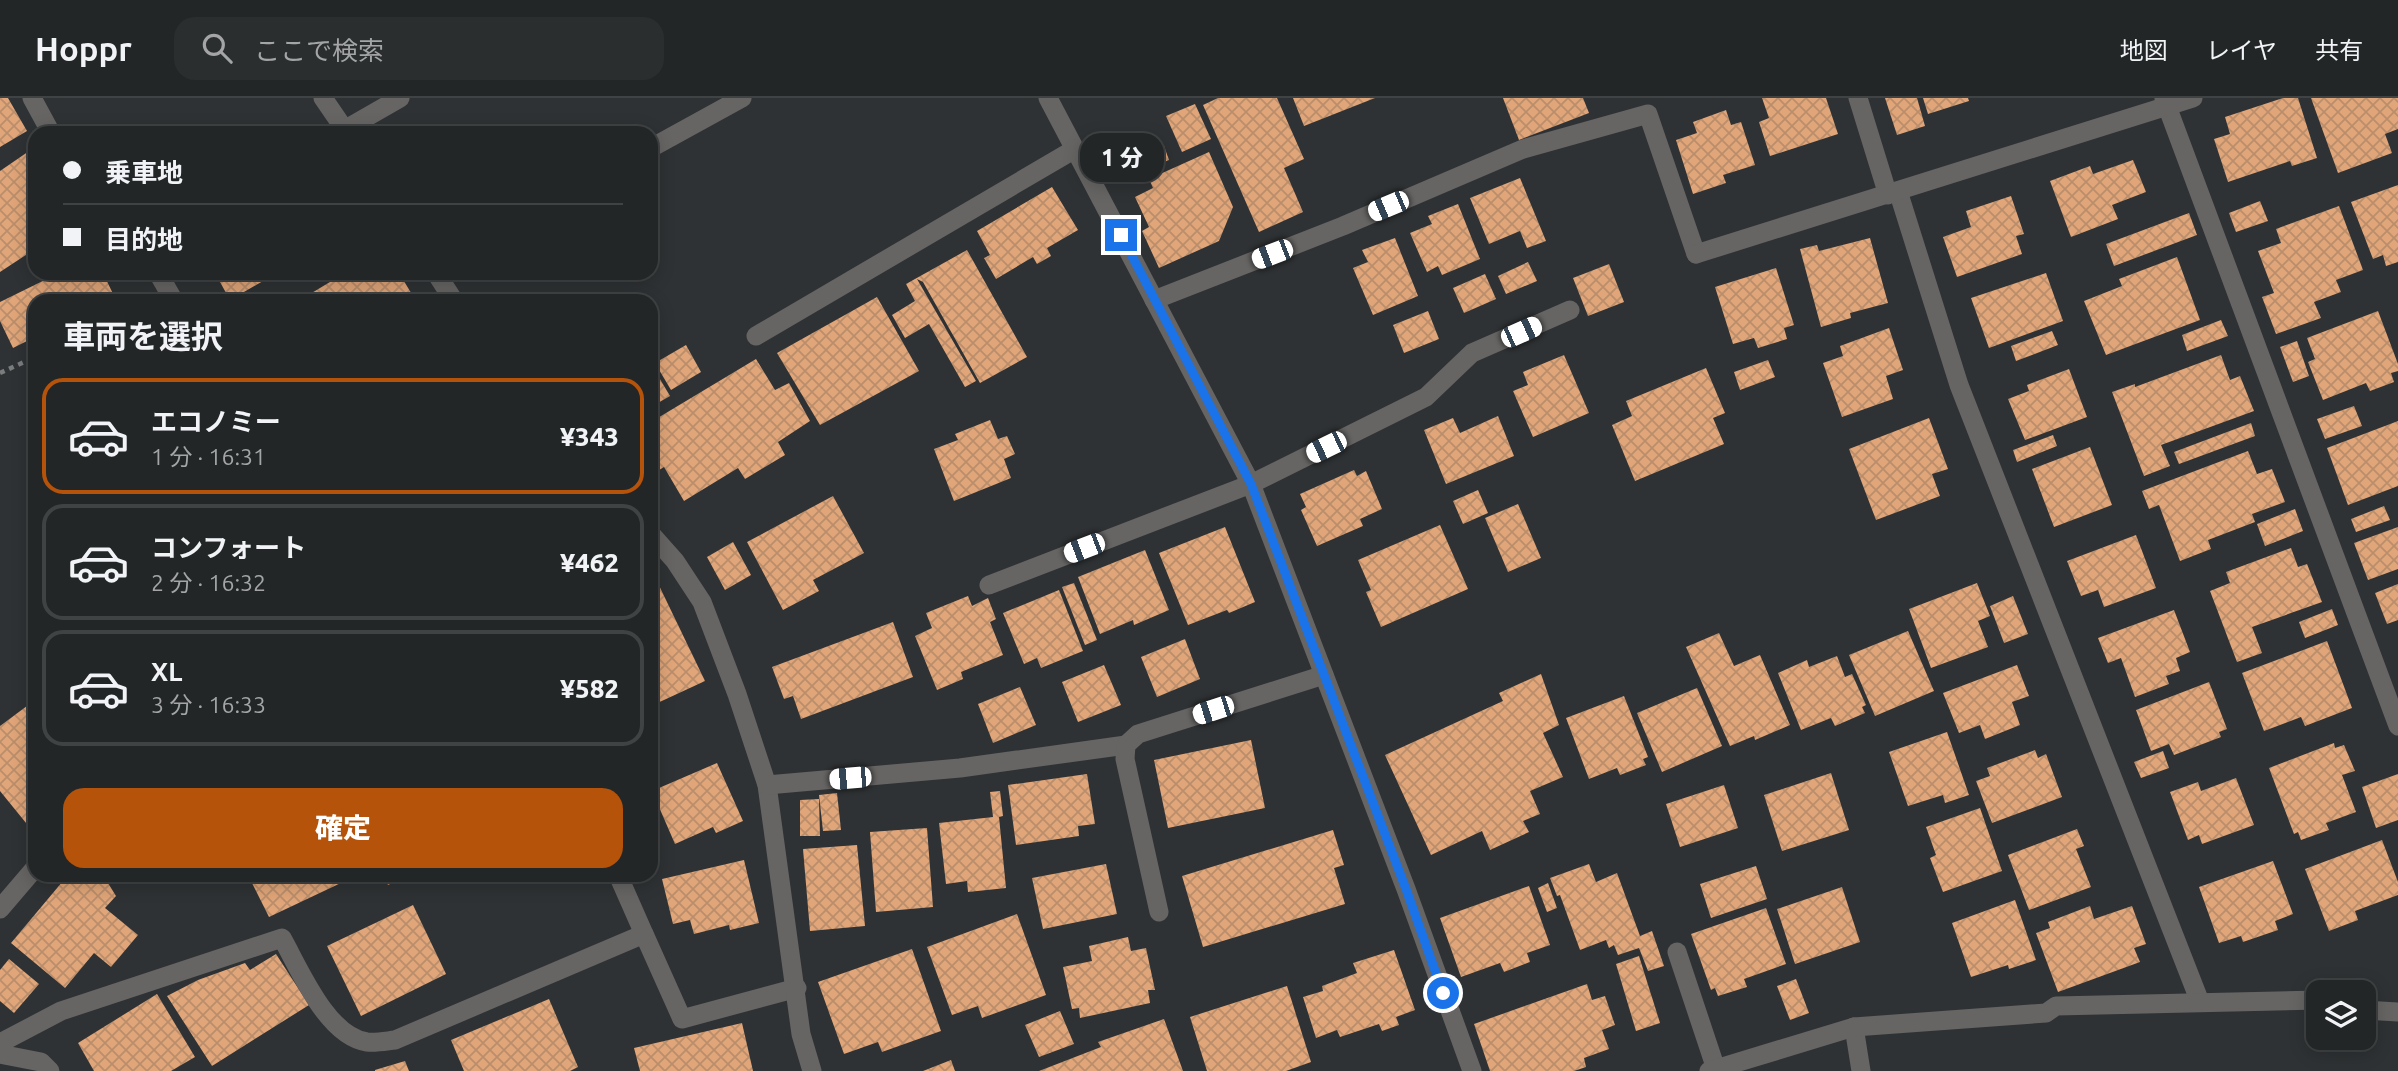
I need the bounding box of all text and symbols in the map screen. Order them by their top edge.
search box [174,17,664,80]
icon: search [198,29,236,67]
text: Hoppr [35,30,132,67]
text: ここで検索 [254,36,384,65]
text: 地図 [2120,37,2168,64]
text: レイヤ [2206,37,2277,64]
text: 共有 [2315,37,2363,64]
callout: 1 分 [1079,134,1163,183]
text: 1 分 [1101,145,1143,170]
text: 乗車地 [105,158,183,187]
car [1365,188,1412,224]
route end [1105,219,1137,251]
text: 目的地 [105,225,183,254]
car [1249,237,1296,271]
car [1498,314,1545,350]
text: 車両を選択 [63,318,223,354]
icon: car [67,405,130,468]
text: エコノミー [151,407,281,436]
text: ¥343 [560,422,619,451]
car [1303,428,1350,466]
text: 1 分 · 16:31 [151,444,266,469]
icon: car [67,531,130,594]
car [1061,531,1108,565]
text: コンフォート [151,533,306,562]
text: ¥462 [560,548,619,577]
text: 2 分 · 16:32 [151,570,266,595]
icon: car [67,657,130,720]
text: XL [151,657,182,686]
text: ¥582 [560,674,619,703]
text: 3 分 · 16:33 [151,692,266,717]
car [1190,694,1237,726]
car [829,766,872,790]
button: 確定 [63,788,623,868]
route start [1427,977,1459,1009]
map controls [2306,980,2376,1050]
button: layers [2306,980,2376,1050]

